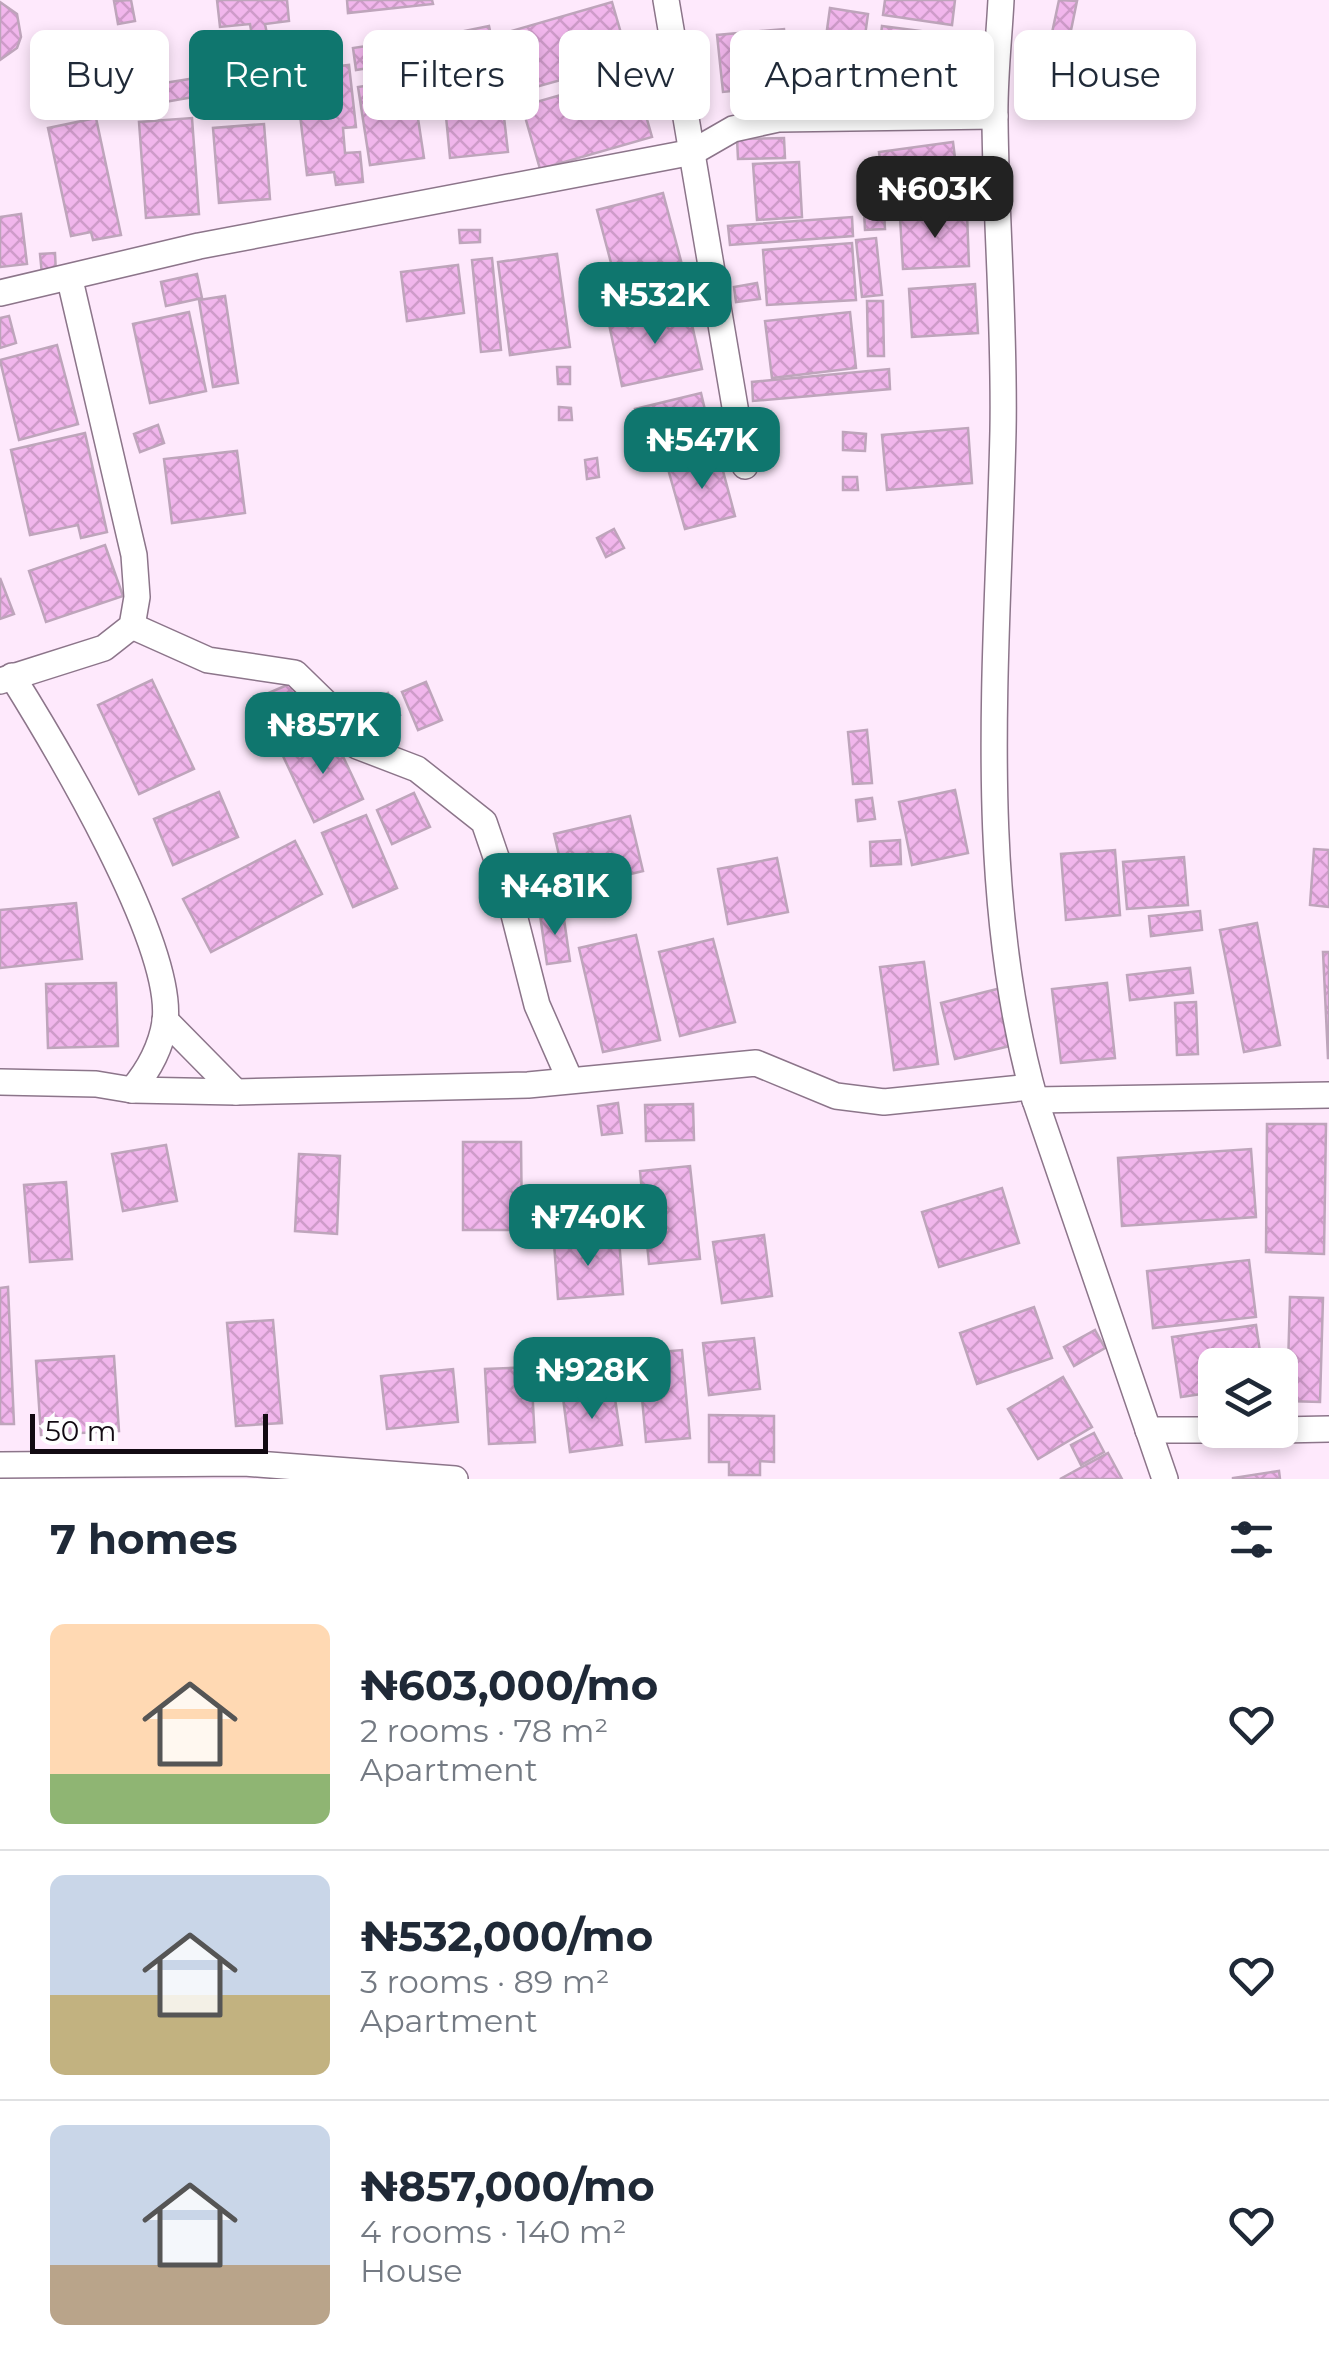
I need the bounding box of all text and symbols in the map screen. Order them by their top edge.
chip: Buy [30,30,169,120]
chip: Rent [189,30,343,120]
chip: Filters [363,30,539,120]
chip: New [559,30,710,120]
chip: Apartment [730,30,994,120]
chip: House [1014,30,1196,120]
pin: ₦603K [865,156,1005,241]
text: ₦603K [878,169,992,208]
pin: ₦532K [585,262,725,347]
text: ₦532K [600,275,710,314]
pin: ₦547K [632,407,772,492]
text: ₦547K [646,420,758,459]
pin: ₦857K [253,692,393,777]
text: ₦857K [267,705,379,744]
pin: ₦481K [485,853,625,938]
text: ₦481K [501,866,609,905]
pin: ₦740K [518,1184,658,1269]
text: ₦740K [531,1197,645,1236]
pin: ₦928K [522,1337,662,1422]
map controls [1198,1348,1298,1448]
button: layers [1198,1348,1298,1448]
text: ₦928K [536,1350,648,1389]
scale bar [30,1409,268,1454]
text: 50 m [45,1414,116,1448]
icon: filters [1224,1512,1279,1567]
text: 7 homes [50,1513,238,1565]
text: ₦603,000/mo [360,1659,658,1711]
icon: home [130,1664,250,1784]
icon: heart [1224,1697,1279,1752]
text: 2 rooms · 78 m² [360,1711,608,1750]
text: Apartment [360,1750,538,1789]
text: ₦532,000/mo [360,1910,653,1962]
icon: home [130,1915,250,2035]
icon: heart [1224,1948,1279,2003]
text: 3 rooms · 89 m² [360,1962,609,2001]
text: Apartment [360,2001,538,2040]
text: ₦857,000/mo [360,2160,655,2212]
icon: home [130,2165,250,2285]
icon: heart [1224,2198,1279,2253]
text: 4 rooms · 140 m² [360,2212,626,2251]
text: House [360,2251,463,2290]

